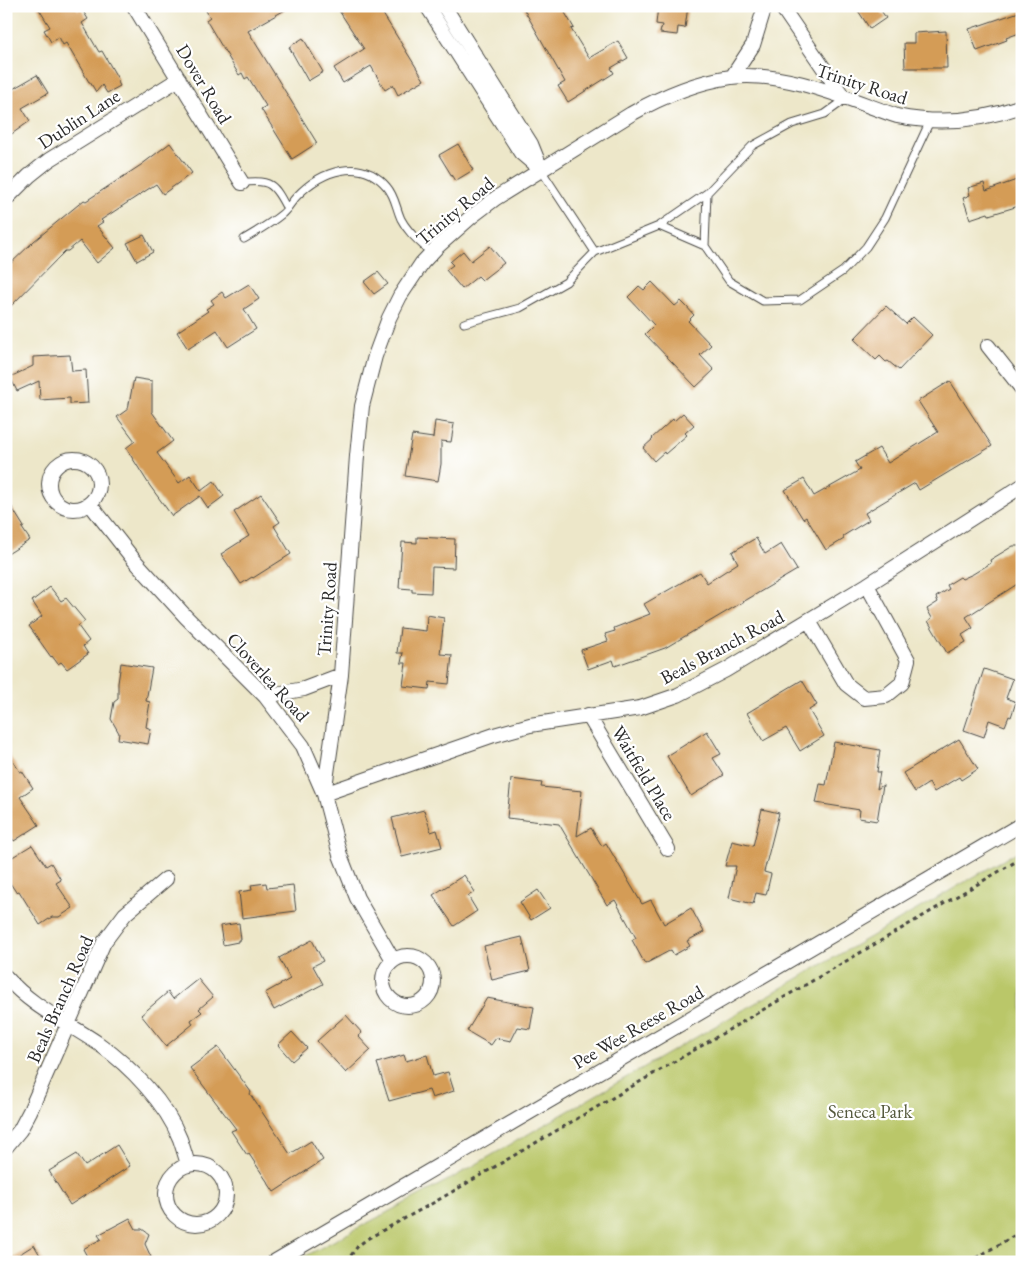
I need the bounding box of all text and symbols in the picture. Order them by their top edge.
street label: Dover Road [170,40,238,129]
street label: Trinity Road [813,58,911,111]
street label: Dublin Lane [33,83,125,155]
street label: Trinity Road [411,171,499,251]
street label: Trinity Road [311,561,343,657]
street label: Beals Branch Road [656,604,789,690]
street label: Cloverlea Road [221,627,315,727]
street label: Waitfield Place [606,721,682,825]
street label: Beals Branch Road [21,931,99,1067]
street label: Pee Wee Reese Road [568,979,708,1075]
park label: Seneca Park [828,1099,913,1124]

